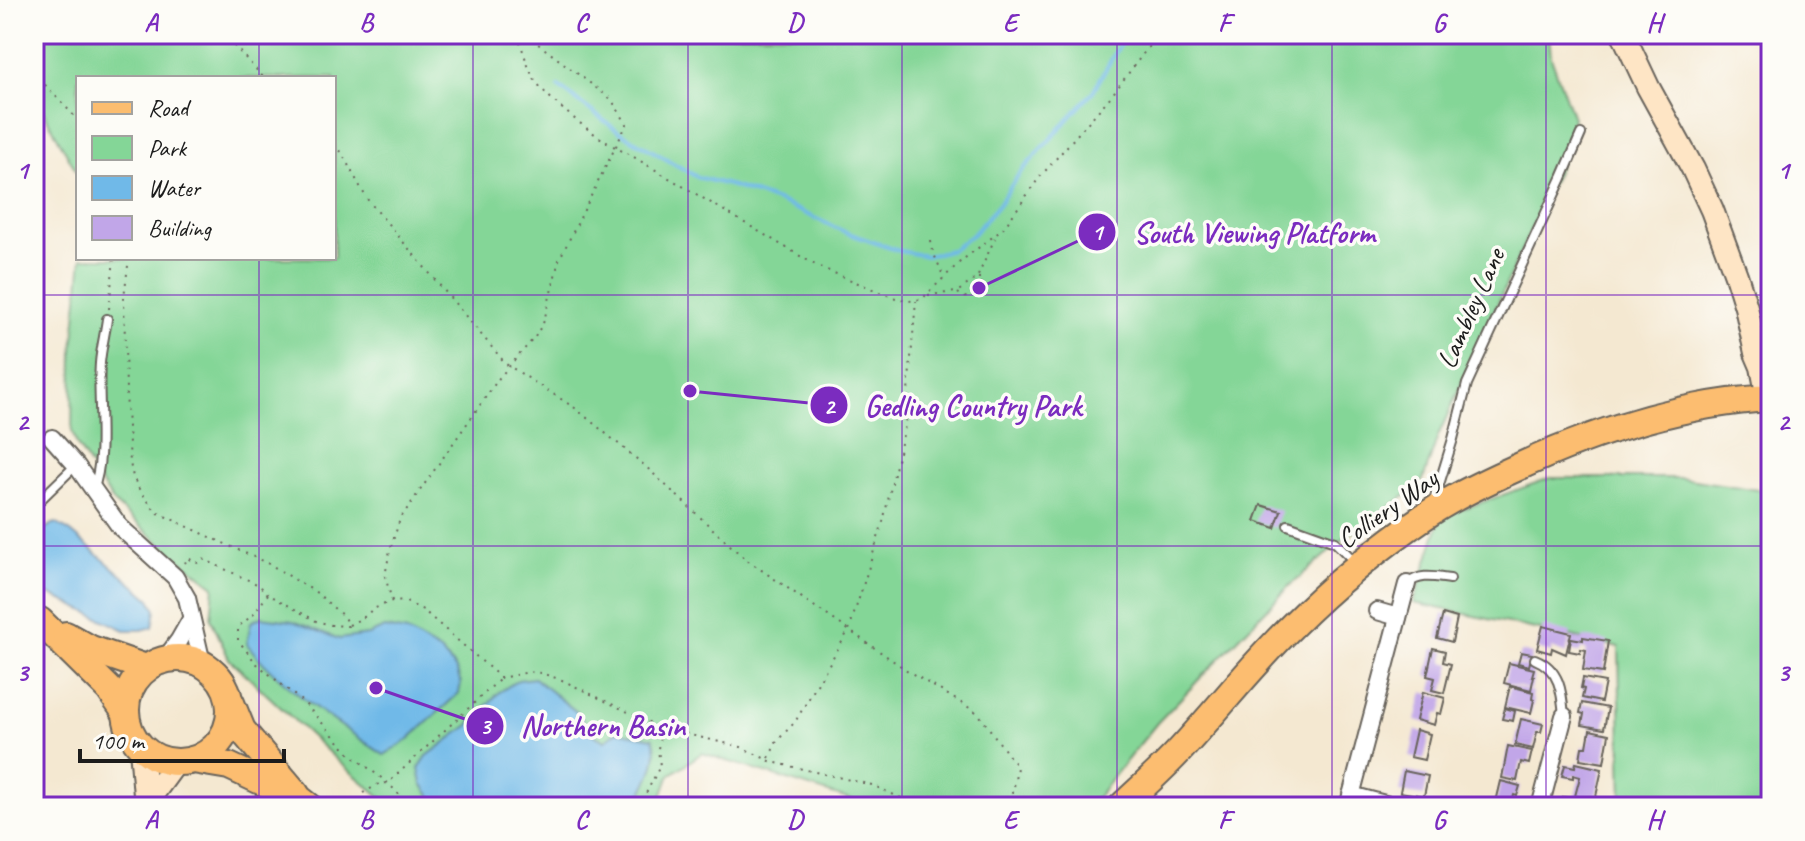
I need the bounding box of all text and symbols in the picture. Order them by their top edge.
text: A [144,6,159,39]
text: B [359,6,375,39]
text: C [575,6,591,39]
text: D [787,6,805,39]
text: E [1003,6,1021,39]
text: F [1218,6,1236,39]
text: G [1433,6,1449,39]
text: H [1647,6,1667,39]
legend [76,76,336,260]
text: Road [148,93,192,123]
text: Park [148,133,188,163]
text: 1 [16,154,31,187]
text: 1 [1777,154,1792,187]
text: Water [148,173,203,203]
callout: South Viewing Platform [1077,205,1392,259]
text: Building [148,213,213,243]
text: South Viewing Platform [1133,214,1377,252]
text: 1 [1092,217,1106,247]
street label: Lambley Lane [1429,241,1513,373]
callout: Gedling Country Park [809,378,1097,432]
text: Gedling Country Park [865,387,1084,426]
text: 2 [824,391,837,421]
text: 2 [16,405,30,438]
text: 2 [1777,405,1791,438]
street label: Colliery Way [1330,460,1447,556]
text: 3 [16,656,30,689]
text: 3 [1777,656,1791,689]
callout: Northern Basin [465,699,702,753]
text: Northern Basin [521,707,686,745]
text: 3 [480,711,493,741]
scale bar [80,713,284,763]
text: 100 m [92,726,146,756]
text: A [144,803,159,836]
text: B [359,803,375,836]
text: C [575,803,591,836]
text: D [787,803,805,836]
text: E [1003,803,1021,836]
text: F [1218,803,1236,836]
text: G [1433,803,1449,836]
text: H [1647,803,1667,836]

